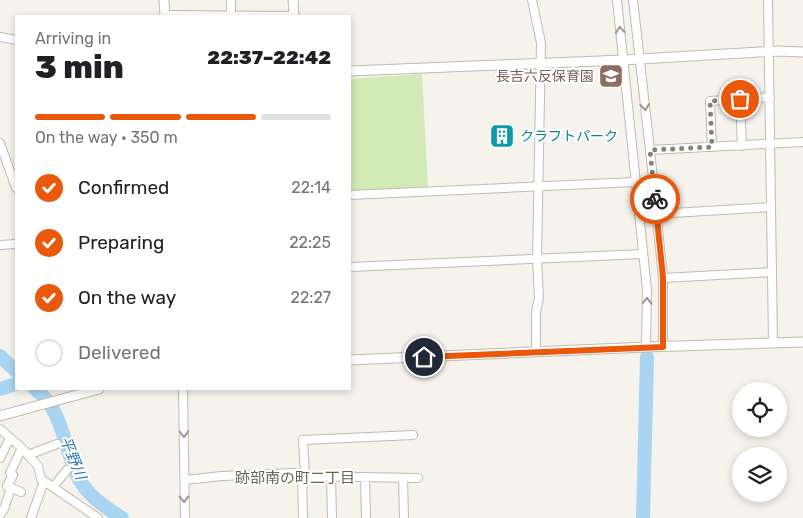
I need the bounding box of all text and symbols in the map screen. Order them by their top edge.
one-way arrow [615,26,626,34]
text: Arriving in [35,29,111,48]
text: 22:37–22:42 [207,46,331,69]
text: 3 min [35,48,124,86]
school or university icon: 長吉六反保育園 [598,63,624,89]
place label: 長吉六反保育園 [496,68,594,85]
pin [719,78,761,120]
icon: bag [726,85,754,113]
one-way arrow [639,104,650,112]
building icon: クラフトパーク [489,123,515,149]
text: On the way · 350 m [35,128,178,147]
place label: クラフトパーク [520,128,618,145]
icon: check [35,174,63,202]
courier [630,174,680,224]
text: Confirmed [78,176,169,199]
text: 22:14 [291,178,331,197]
icon: bike [641,185,669,213]
icon: check [35,229,63,257]
text: Preparing [78,231,164,254]
text: 22:25 [289,233,331,252]
icon: check [35,284,63,312]
text: On the way [78,286,176,309]
text: 22:27 [291,288,331,307]
one-way arrow [641,296,652,304]
pin [403,336,445,378]
text: Delivered [78,341,161,364]
icon: home [410,343,438,371]
map controls [732,382,787,502]
button: locate [732,382,787,437]
one-way arrow [178,430,189,438]
water label: 平野川 [56,434,91,484]
button: layers [732,447,787,502]
district label: 跡部南の町二丁目 [235,469,355,487]
one-way arrow [179,495,190,503]

